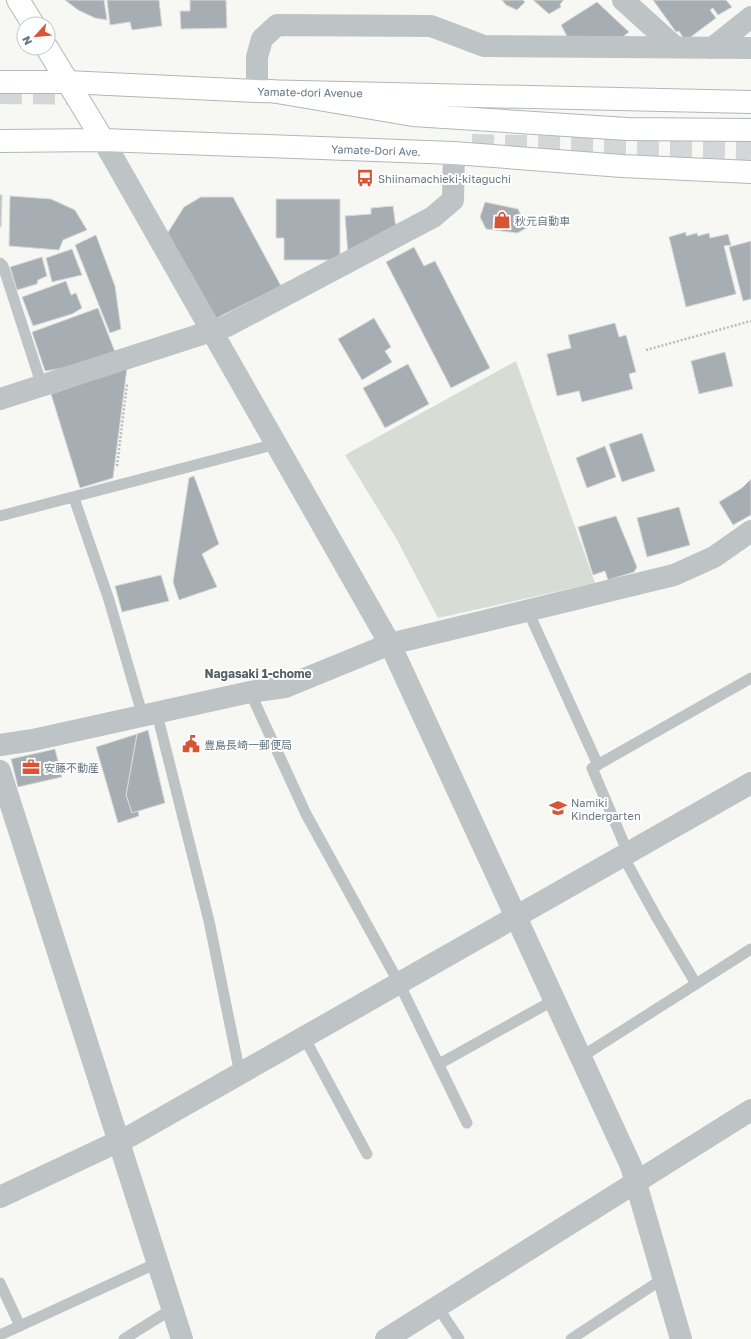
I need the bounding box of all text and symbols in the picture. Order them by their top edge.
north arrow [16,16,56,56]
text: N [19,34,34,47]
street label: Yamate-dori Avenue [257,85,363,99]
street label: Yamate-Dori Ave. [331,142,421,158]
bus stop icon: Shiinamachieki-kitaguchi [355,168,375,188]
place label: Shiinamachieki-kitaguchi [378,172,511,185]
shop icon: 秋元自動車 [492,210,512,230]
place label: 秋元自動車 [515,214,570,227]
district label: Nagasaki 1-chome [204,666,312,681]
public building icon: 豊島長崎一郵便局 [181,734,201,754]
place label: 豊島長崎一郵便局 [204,738,292,751]
office icon: 安藤不動産 [21,757,41,777]
place label: 安藤不動産 [44,761,99,774]
place label: Namiki Kindergarten [571,796,641,822]
school or university icon: Namiki Kindergarten [548,798,568,818]

